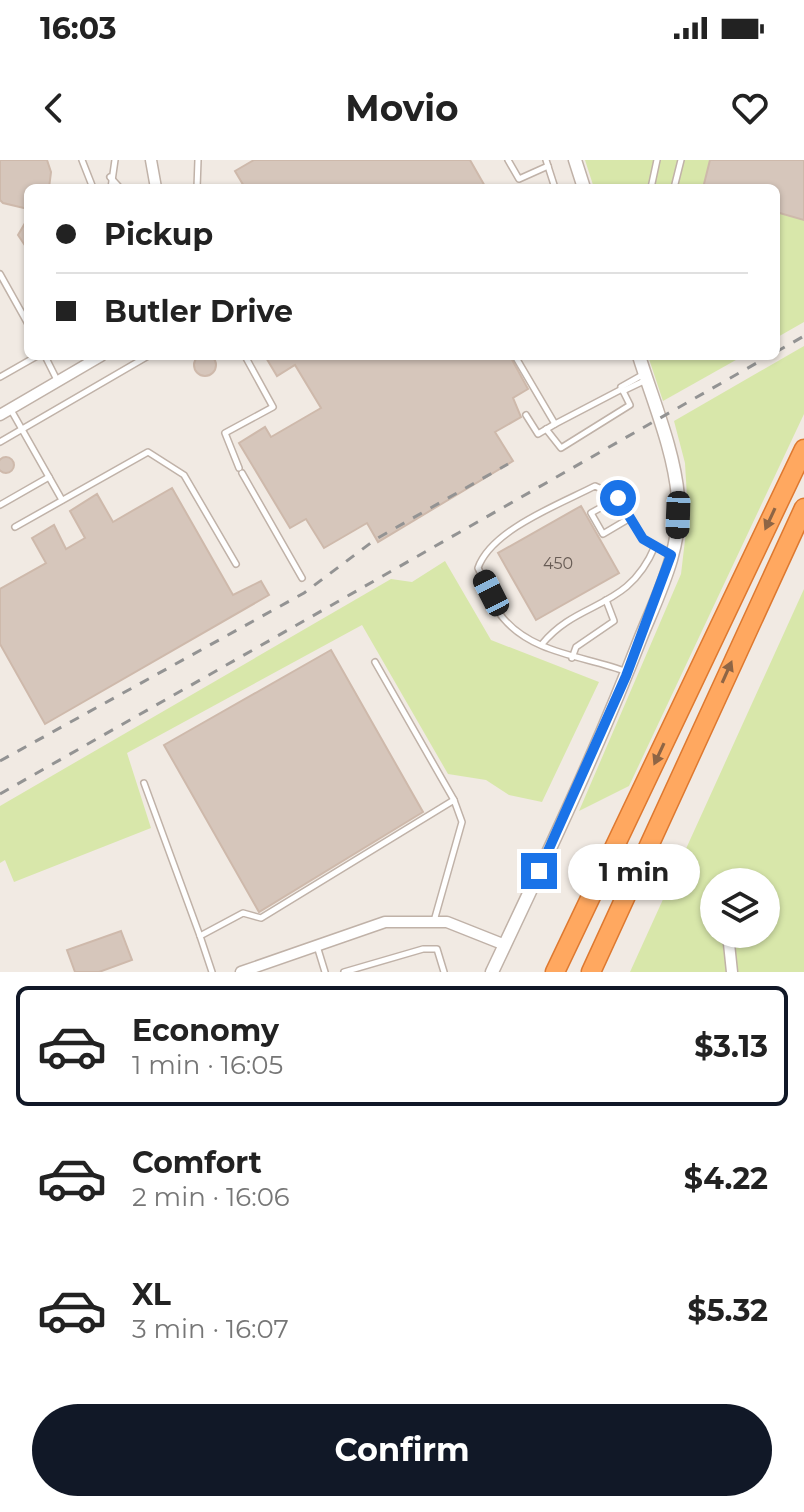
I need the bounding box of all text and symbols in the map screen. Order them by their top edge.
text: 16:03 [40,10,117,47]
icon: back [32,86,76,130]
text: Movio [345,86,459,130]
icon: heart [728,86,772,130]
text: Pickup [104,216,213,253]
text: Butler Drive [104,293,293,330]
route start [600,480,636,516]
car [665,491,691,539]
one-way arrow [763,507,777,531]
house number: 450 [543,554,573,573]
car [469,566,513,620]
one-way arrow [721,660,734,683]
one-way arrow [652,742,666,765]
callout: 1 min [567,843,699,899]
route end [521,853,557,889]
text: 1 min [599,856,669,888]
map controls [700,868,780,948]
button: layers [700,868,780,948]
icon: car [36,1010,108,1082]
text: Economy [132,1012,279,1049]
text: $3.13 [694,1028,768,1065]
text: 1 min · 16:05 [132,1049,283,1081]
icon: car [36,1142,108,1214]
text: Comfort [132,1144,262,1181]
text: $4.22 [684,1160,768,1197]
text: 2 min · 16:06 [132,1181,290,1213]
icon: car [36,1274,108,1346]
text: XL [132,1276,171,1313]
text: $5.32 [688,1292,768,1329]
text: 3 min · 16:07 [132,1313,289,1345]
button: Confirm [32,1404,772,1496]

